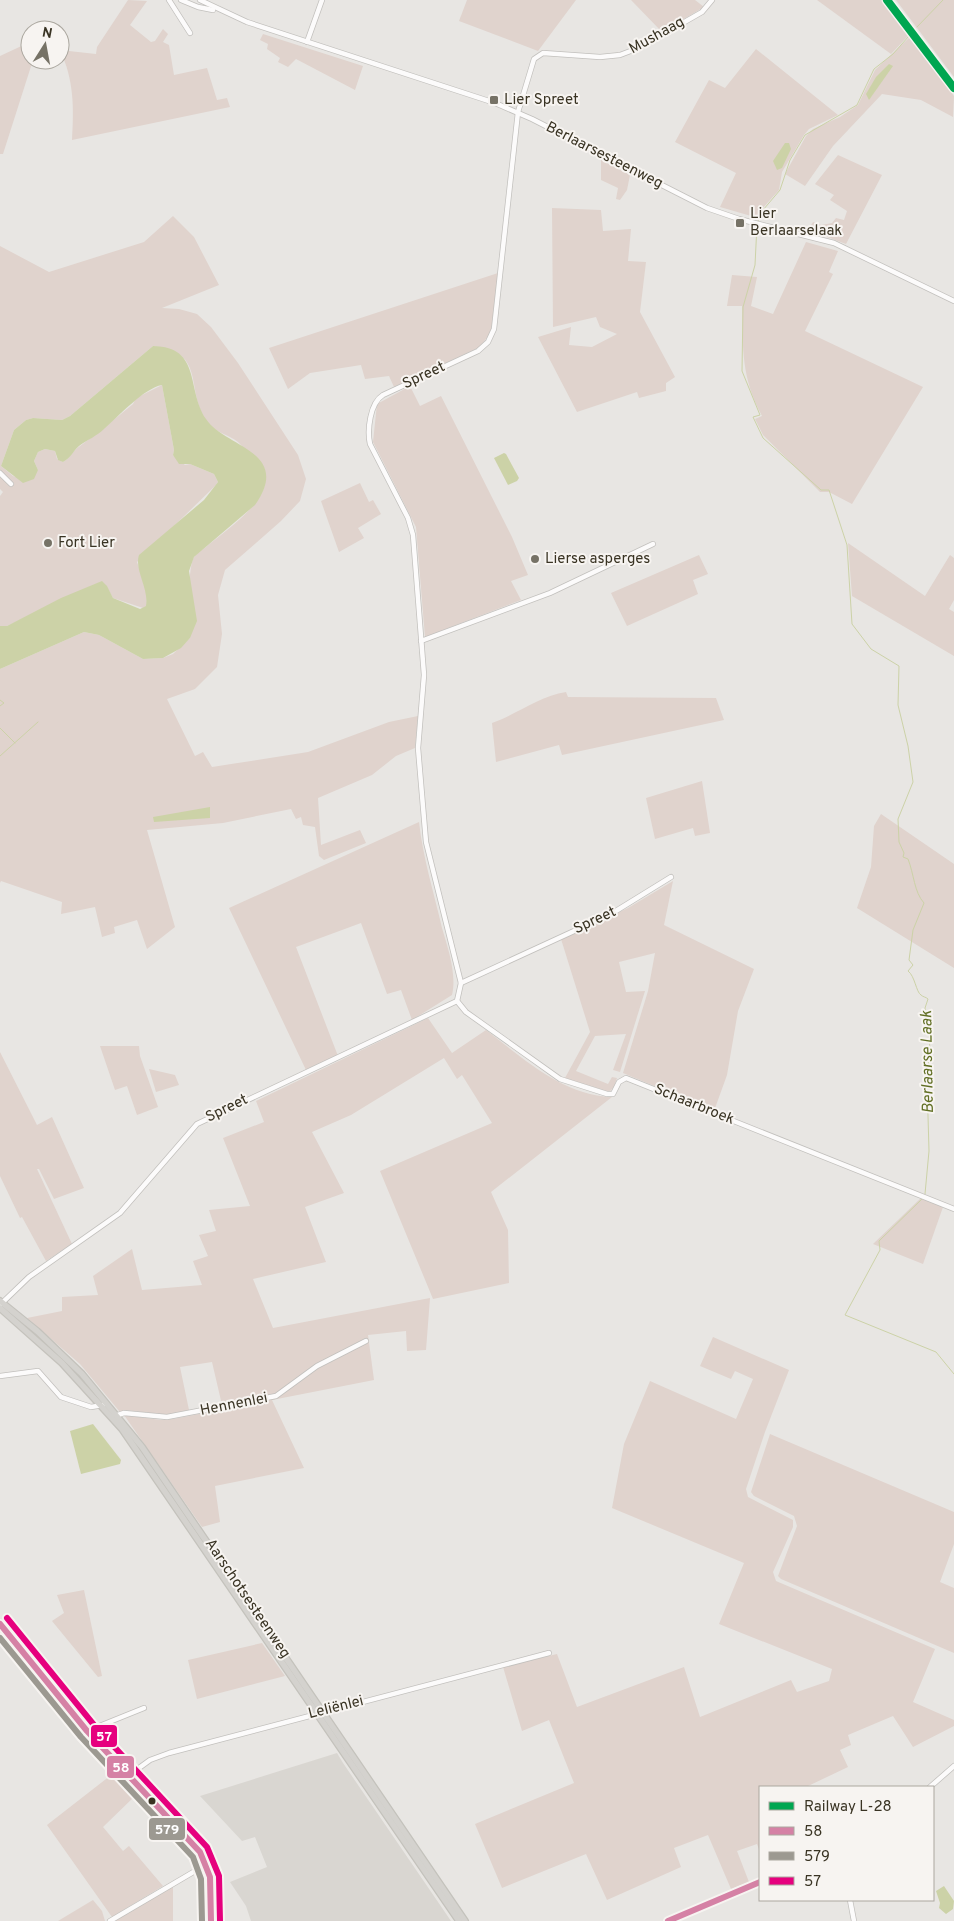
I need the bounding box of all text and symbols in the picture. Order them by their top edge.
street label: Mushaag [626,13,688,59]
north arrow [20,20,70,70]
text: N [41,24,54,43]
place label: Lier Spreet [504,91,579,110]
marker: Lier Spreet [488,94,500,106]
street label: Berlaarsesteenweg [542,118,666,194]
place label: Lier Berlaarselaak [750,205,842,241]
marker: Lier Berlaarselaak [734,217,746,229]
street label: Spreet [400,358,448,394]
place label: Fort Lier [58,534,115,553]
marker: Fort Lier [42,537,54,549]
place label: Lierse asperges [545,550,650,569]
marker: Lierse asperges [529,553,541,565]
street label: Spreet [571,903,619,939]
water label: Berlaarse Laak [917,1009,939,1114]
street label: Schaarbroek [651,1080,737,1130]
street label: Spreet [203,1091,251,1127]
street label: Hennenlei [199,1389,269,1421]
street label: Aarschotsesteenweg [200,1536,294,1662]
street label: Leliënlei [306,1692,366,1724]
line badge: 57 [90,1724,118,1748]
text: 57 [96,1729,112,1746]
line badge: 58 [106,1755,135,1779]
text: 58 [112,1760,130,1777]
legend [759,1786,934,1901]
unlabelled marker [147,1796,157,1806]
text: Railway L-28 [804,1798,892,1817]
line badge: 579 [148,1817,186,1841]
text: 579 [155,1822,179,1839]
text: 58 [804,1823,822,1842]
text: 579 [804,1848,830,1867]
text: 57 [804,1873,821,1892]

